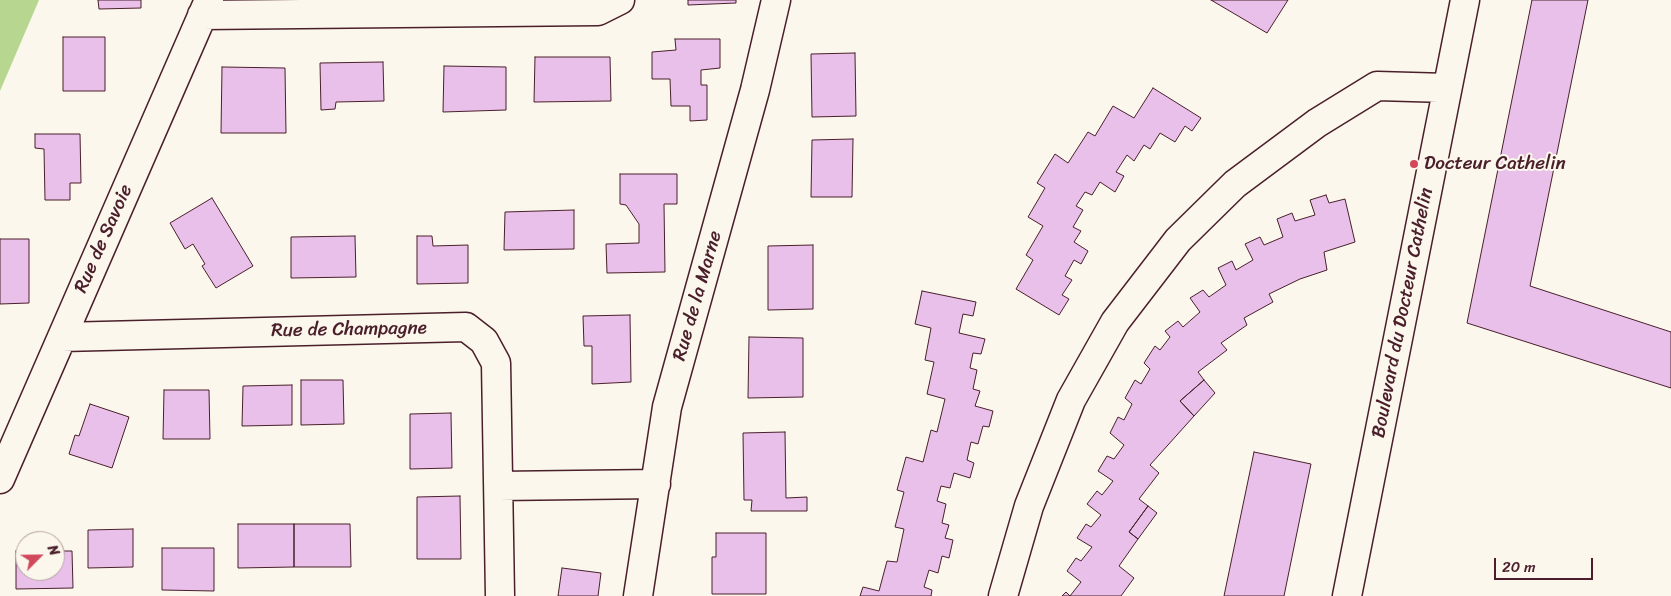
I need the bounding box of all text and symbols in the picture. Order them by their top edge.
place label: Docteur Cathelin [1424,153,1566,175]
marker: Docteur Cathelin [1408,158,1420,170]
street label: Rue de Savoie [70,181,138,297]
street label: Boulevard du Docteur Cathelin [1368,186,1438,440]
street label: Rue de la Marne [669,229,727,363]
street label: Rue de Champagne [271,317,427,343]
north arrow [15,531,65,581]
text: N [40,541,67,560]
scale bar [1496,548,1595,580]
text: 20 m [1502,554,1536,580]

